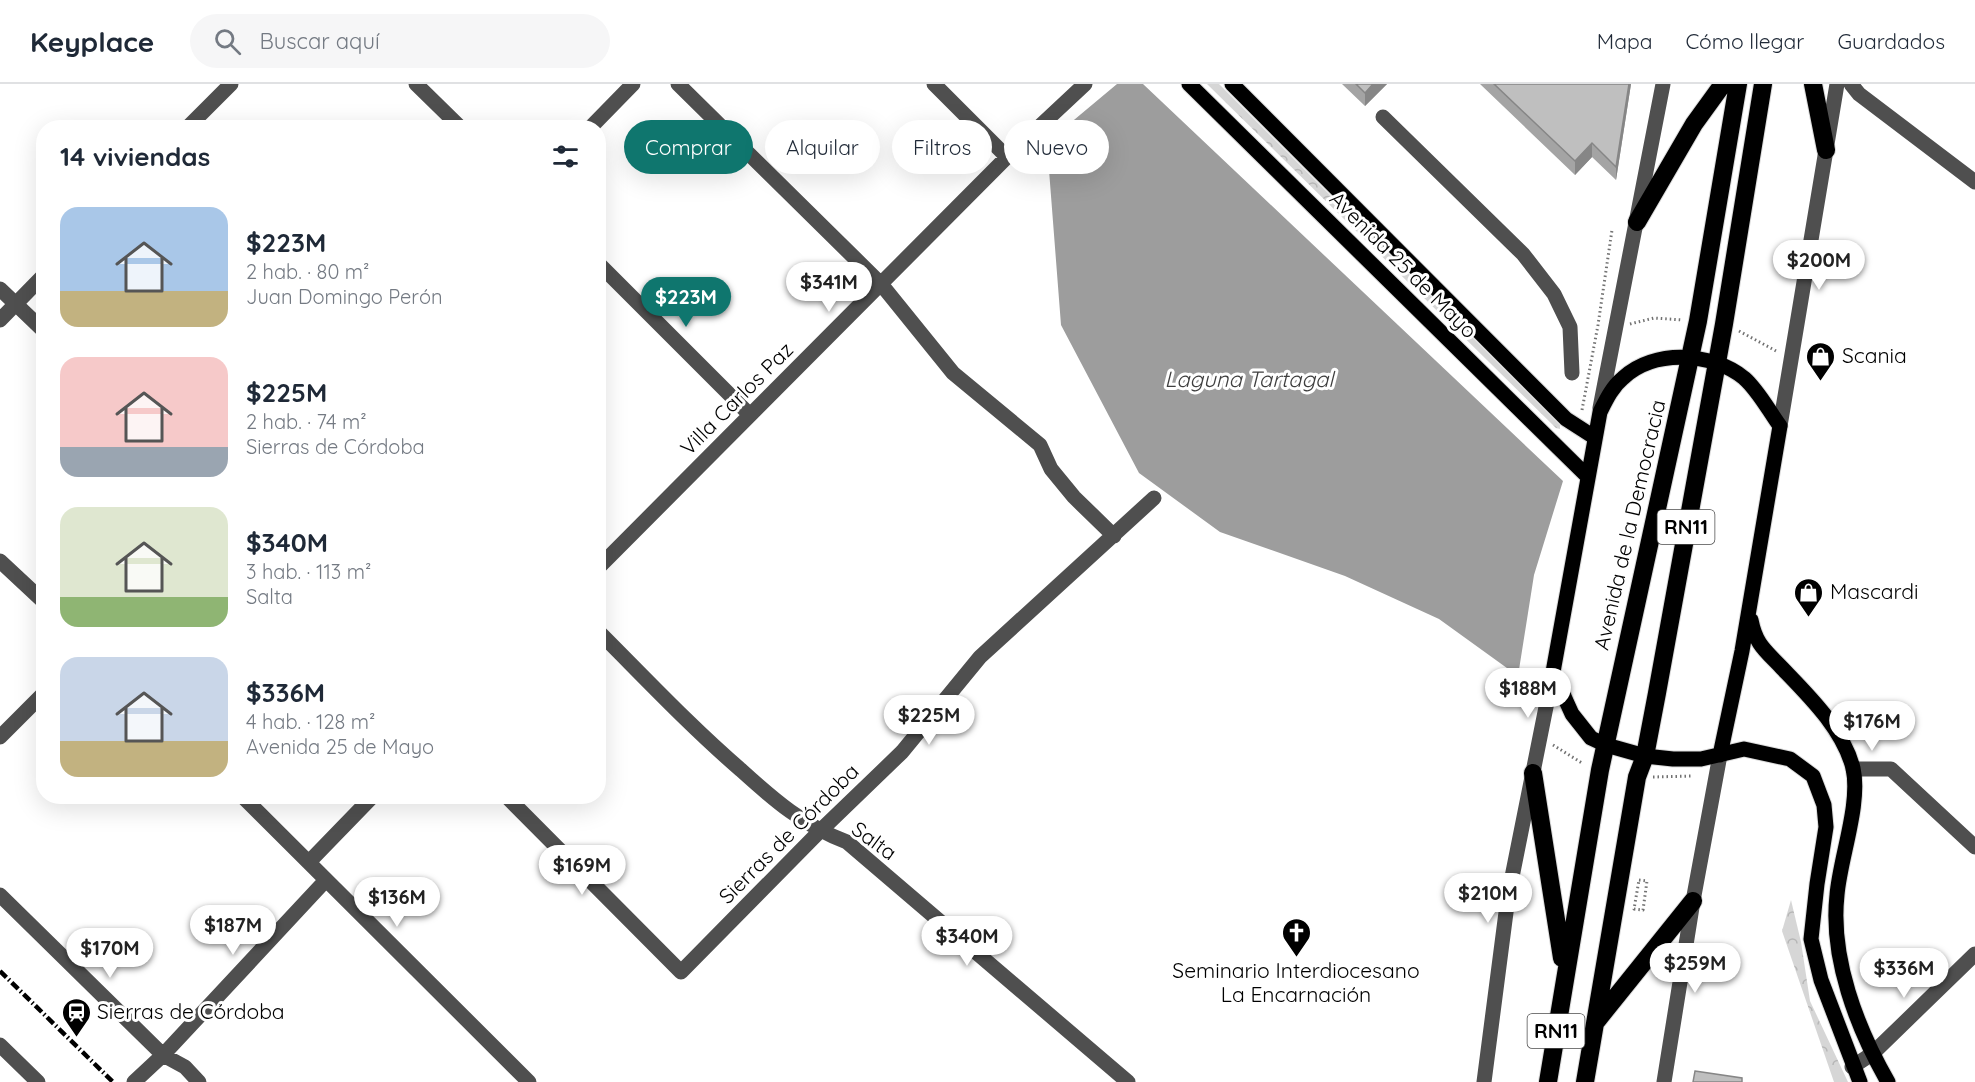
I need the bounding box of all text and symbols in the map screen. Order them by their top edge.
search box [190,14,610,68]
text: Keyplace [30,24,154,59]
icon: search [211,25,244,58]
text: Buscar aquí [259,27,380,55]
text: Mapa [1597,28,1652,54]
text: Cómo llegar [1685,28,1804,54]
text: Guardados [1837,28,1945,54]
chip: Comprar [624,120,753,174]
chip: Alquilar [765,120,880,174]
chip: Filtros [892,120,992,174]
chip: Nuevo [1004,120,1109,174]
text: 14 viviendas [60,140,210,173]
icon: filters [549,140,582,173]
street label: Avenida 25 de Mayo [1325,185,1483,343]
text: $223M [246,226,326,259]
icon: home [108,231,180,303]
pin: $200M [1777,240,1861,291]
text: $200M [1787,247,1851,272]
text: 2 hab. · 80 m² [246,259,369,284]
pin: $341M [787,262,871,313]
text: $341M [800,269,858,294]
pin: $223M [644,277,728,328]
text: Juan Domingo Perón [246,284,443,309]
text: $223M [655,284,717,309]
street label: Villa Carlos Paz [674,336,798,460]
shop icon: Scania [1805,340,1837,382]
place label: Scania [1842,342,1907,368]
water label: Laguna Tartagal [1165,365,1336,393]
text: $225M [246,376,327,409]
icon: home [108,381,180,453]
street label: Avenida de la Democracia [1588,397,1670,652]
text: 2 hab. · 74 m² [246,409,367,434]
text: Sierras de Córdoba [246,434,425,459]
road number: RN11 [1658,510,1714,544]
text: $340M [246,526,328,559]
icon: home [108,531,180,603]
text: 3 hab. · 113 m² [246,559,371,584]
shop icon: Mascardi [1793,576,1825,618]
place label: Mascardi [1830,578,1918,604]
text: Salta [246,584,293,609]
pin: $188M [1486,668,1570,719]
text: $188M [1499,675,1557,700]
text: $336M [246,676,325,709]
icon: home [108,681,180,753]
pin: $225M [887,695,971,746]
pin: $176M [1830,701,1914,752]
text: $225M [898,702,960,727]
text: $176M [1843,708,1901,733]
text: 4 hab. · 128 m² [246,709,375,734]
text: Avenida 25 de Mayo [246,734,434,759]
street label: Sierras de Córdoba [713,758,864,909]
street label: Salta [847,815,902,865]
pin: $169M [540,845,624,896]
text: $169M [553,852,611,877]
pin: $210M [1446,873,1530,924]
pin: $136M [355,877,439,928]
text: $210M [1458,880,1518,905]
text: $136M [368,884,426,909]
pin: $187M [191,905,275,956]
text: $187M [204,912,262,937]
pin: $340M [925,916,1009,967]
church icon: Seminario Interdiocesano La Encarnación [1280,916,1312,958]
text: $340M [935,923,999,948]
pin: $170M [68,928,152,979]
text: $170M [80,935,140,960]
pin: $259M [1653,943,1737,994]
pin: $336M [1862,948,1946,999]
text: $259M [1664,950,1726,975]
text: $336M [1874,955,1934,980]
place label: Seminario Interdiocesano La Encarnación [1172,957,1420,1007]
station icon: Sierras de Córdoba [60,996,92,1038]
place label: Sierras de Córdoba [97,998,285,1024]
road number: RN11 [1528,1014,1584,1048]

